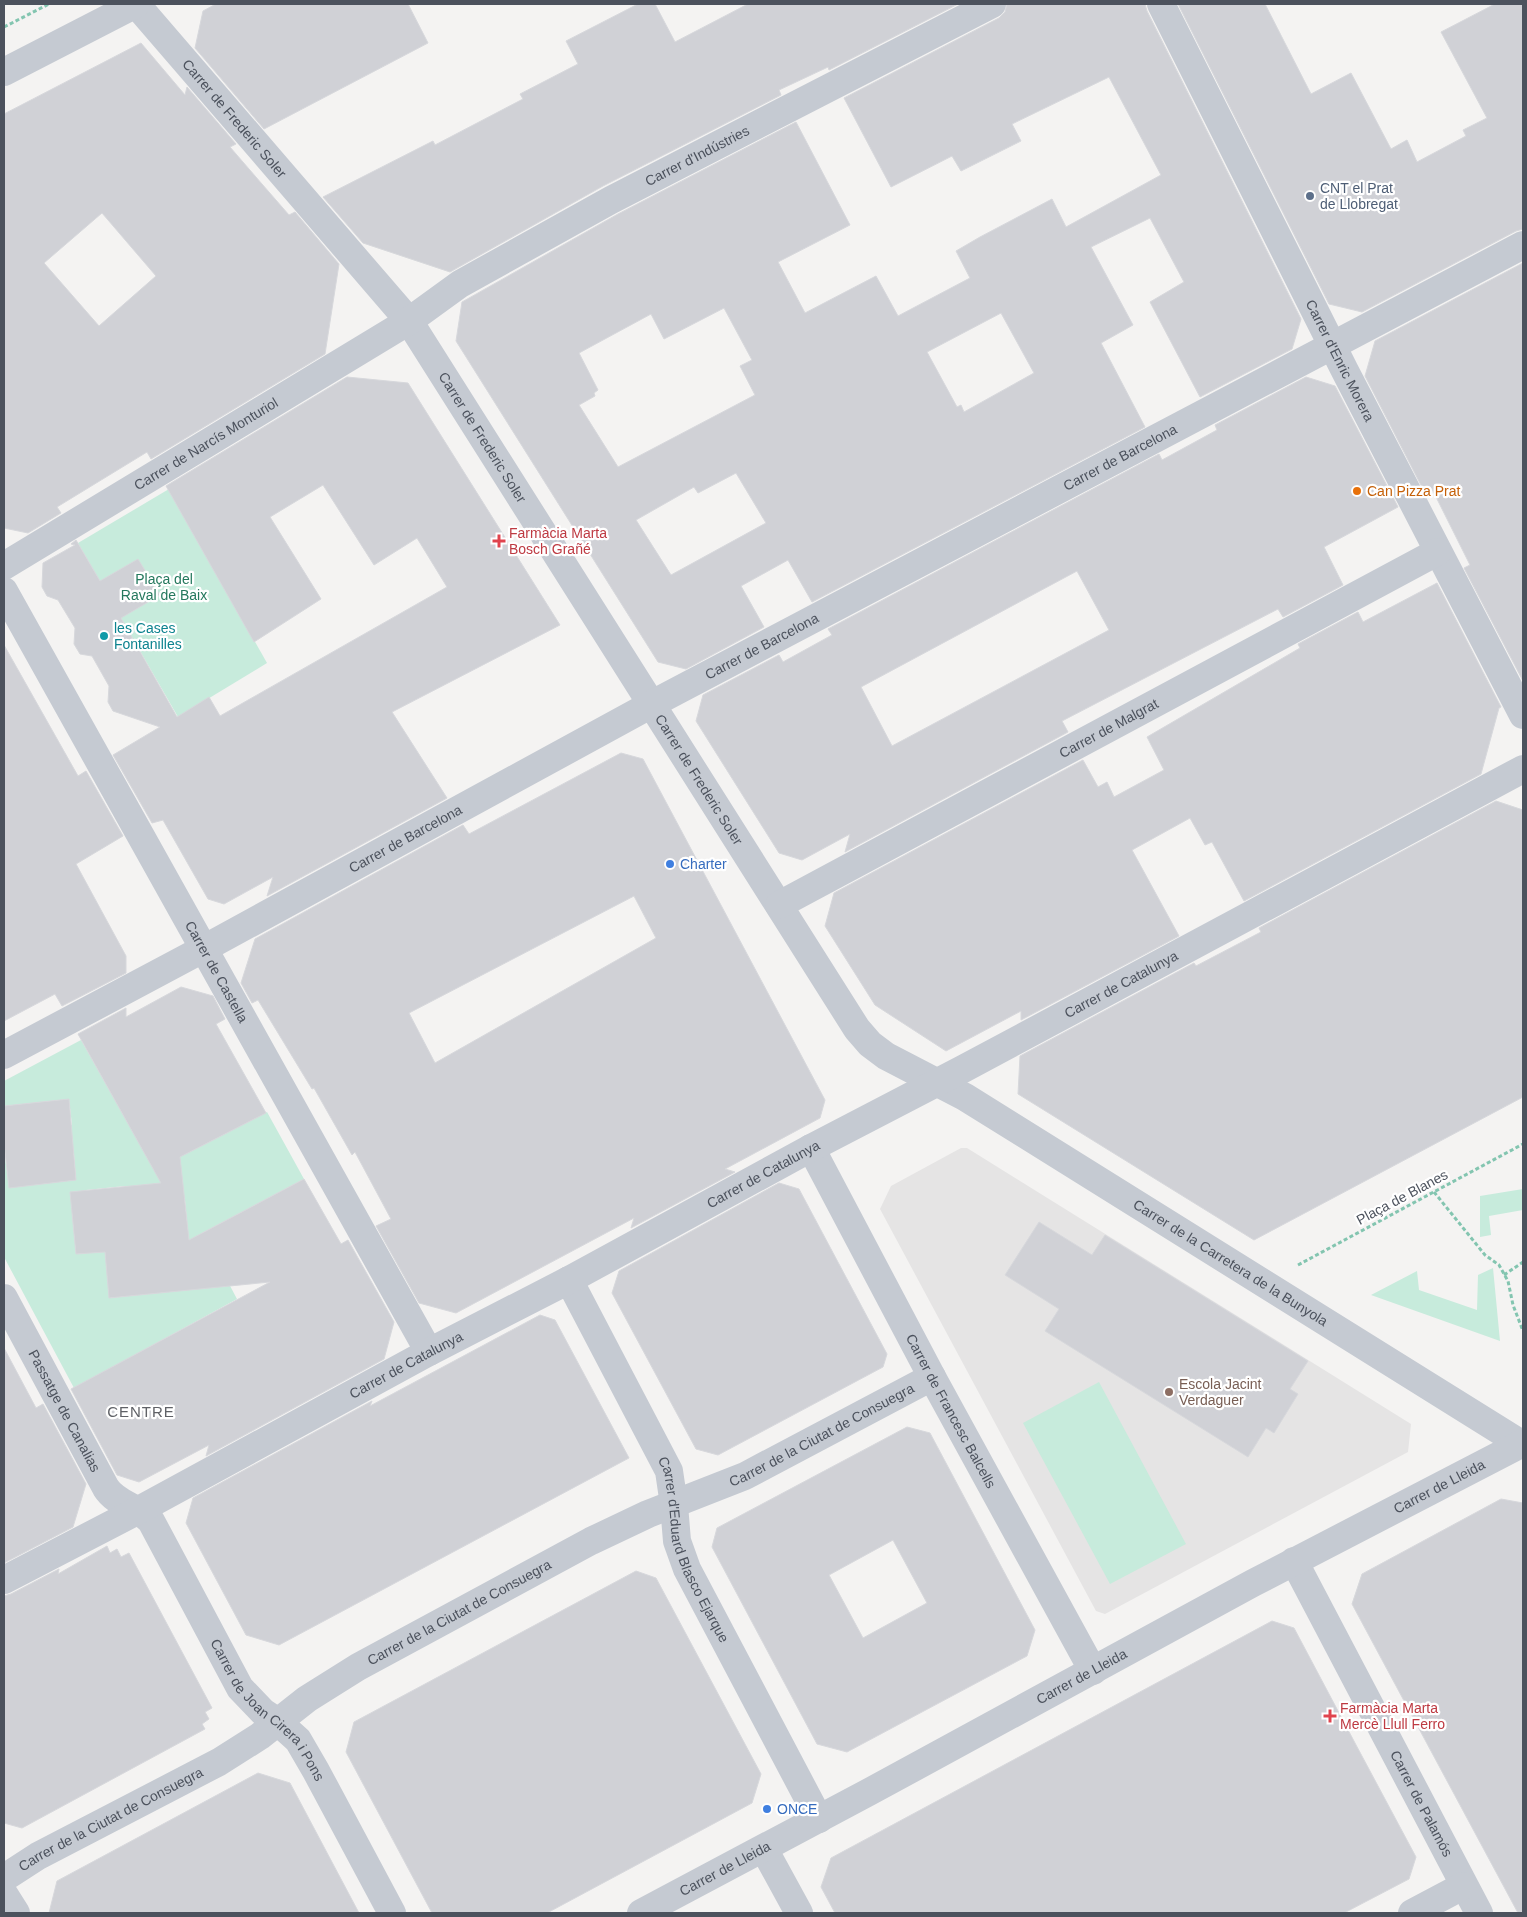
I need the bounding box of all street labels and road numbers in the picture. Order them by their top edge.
street label: Carrer de Frederic Soler [179,56,290,181]
street label: Carrer d'Indústries [642,122,752,189]
street label: Carrer d'Enric Morera [1303,297,1378,424]
street label: Carrer de Frederic Soler [435,369,530,506]
street label: Carrer de Narcís Monturiol [131,394,281,493]
street label: Carrer de Barcelona [1060,421,1180,494]
street label: Carrer de Barcelona [702,610,821,683]
street label: Carrer de Malgrat [1056,695,1161,761]
street label: Carrer de Frederic Soler [652,711,747,848]
street label: Carrer de Barcelona [346,801,465,876]
street label: Carrer de Castella [182,918,251,1025]
street label: Carrer de Catalunya [1062,947,1181,1021]
street label: Carrer de Catalunya [704,1137,823,1211]
street label: Plaça de Blanes [1354,1166,1450,1228]
street label: Carrer de la Carretera de la Bunyola [1130,1196,1331,1329]
street label: Carrer de Catalunya [347,1328,466,1402]
street label: Carrer de Francesc Balcells [903,1331,999,1491]
street label: Passatge de Canalias [25,1347,104,1475]
street label: Carrer de la Ciutat de Consuegra [727,1380,917,1489]
street label: Carrer d'Eduard Blasco Ejarque [655,1454,732,1645]
street label: Carrer de Lleida [1391,1456,1488,1517]
street label: Carrer de la Ciutat de Consuegra [365,1556,554,1668]
street label: Carrer de Joan Cirera i Pons [207,1636,328,1784]
street label: Carrer de Lleida [1033,1645,1130,1707]
street label: Carrer de Palamós [1387,1748,1456,1859]
street label: Carrer de la Ciutat de Consuegra [15,1764,206,1875]
street label: Carrer de Lleida [677,1838,773,1899]

